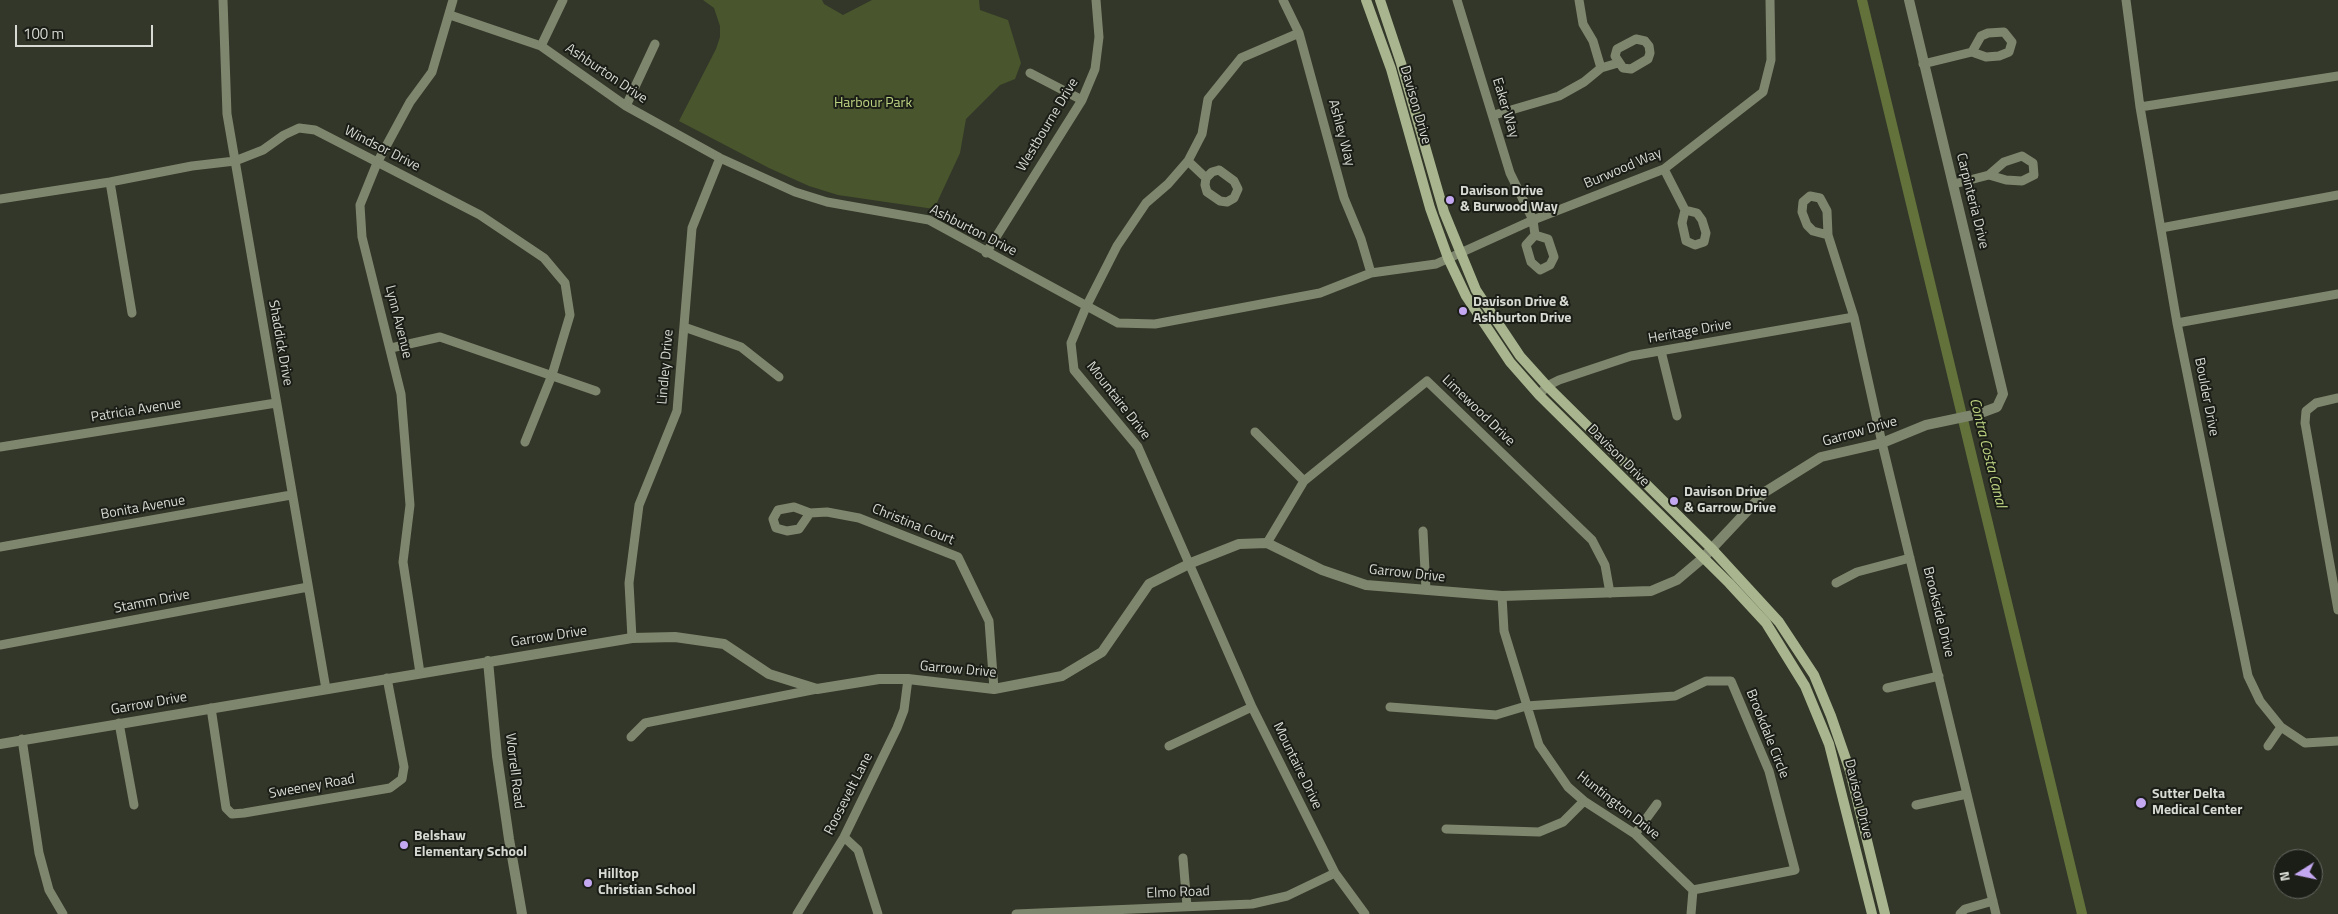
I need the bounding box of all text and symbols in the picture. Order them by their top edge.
scale bar [18,15,155,47]
text: 100 m [23,22,64,45]
street label: Ashburton Drive [562,40,650,108]
street label: Davison Drive [1396,64,1434,146]
street label: Westbourne Drive [1014,75,1082,175]
street label: Eaker Way [1488,76,1522,140]
park label: Harbour Park [834,96,912,112]
street label: Ashley Way [1324,98,1358,168]
street label: Windsor Drive [341,123,423,175]
street label: Burwood Way [1582,145,1664,193]
street label: Carpinteria Drive [1952,151,1992,251]
place label: Davison Drive & Burwood Way [1460,184,1558,216]
marker: Davison Drive & Burwood Way [1444,194,1456,206]
street label: Ashburton Drive [927,202,1019,260]
street label: Lynn Avenue [381,284,415,360]
place label: Davison Drive & Ashburton Drive [1473,295,1571,328]
street label: Shaddick Drive [264,299,296,387]
marker: Davison Drive & Ashburton Drive [1457,305,1469,317]
street label: Heritage Drive [1647,316,1733,348]
street label: Lindley Drive [654,329,678,405]
street label: Boulder Drive [2190,356,2222,438]
street label: Mountaire Drive [1082,359,1154,443]
street label: Limewood Drive [1438,372,1518,450]
street label: Patricia Avenue [90,396,182,426]
water label: Contra Costa Canal [1965,396,2009,510]
street label: Garrow Drive [1821,413,1899,451]
street label: Davison Drive [1583,421,1653,491]
place label: Davison Drive & Garrow Drive [1684,485,1776,518]
street label: Bonita Avenue [99,492,187,524]
marker: Davison Drive & Garrow Drive [1668,495,1680,507]
street label: Christina Court [869,501,957,549]
street label: Garrow Drive [1368,562,1446,586]
street label: Brookside Drive [1919,565,1957,659]
street label: Stamm Drive [113,586,191,618]
street label: Garrow Drive [510,623,588,651]
street label: Garrow Drive [919,658,997,682]
street label: Brookdale Circle [1742,687,1792,781]
street label: Garrow Drive [110,689,188,719]
street label: Mountaire Drive [1269,720,1325,812]
street label: Worrell Road [501,732,527,810]
street label: Roosevelt Lane [821,750,877,838]
street label: Davison Drive [1840,758,1876,840]
street label: Huntington Drive [1573,768,1663,844]
street label: Sweeney Road [268,771,356,803]
place label: Sutter Delta Medical Center [2152,787,2242,820]
marker: Sutter Delta Medical Center [2134,796,2148,810]
place label: Belshaw Elementary School [414,829,527,862]
marker: Belshaw Elementary School [398,839,410,851]
north arrow [2273,849,2323,899]
place label: Hilltop Christian School [598,867,696,900]
text: N [2273,870,2295,883]
marker: Hilltop Christian School [582,877,594,889]
street label: Elmo Road [1146,883,1210,903]

